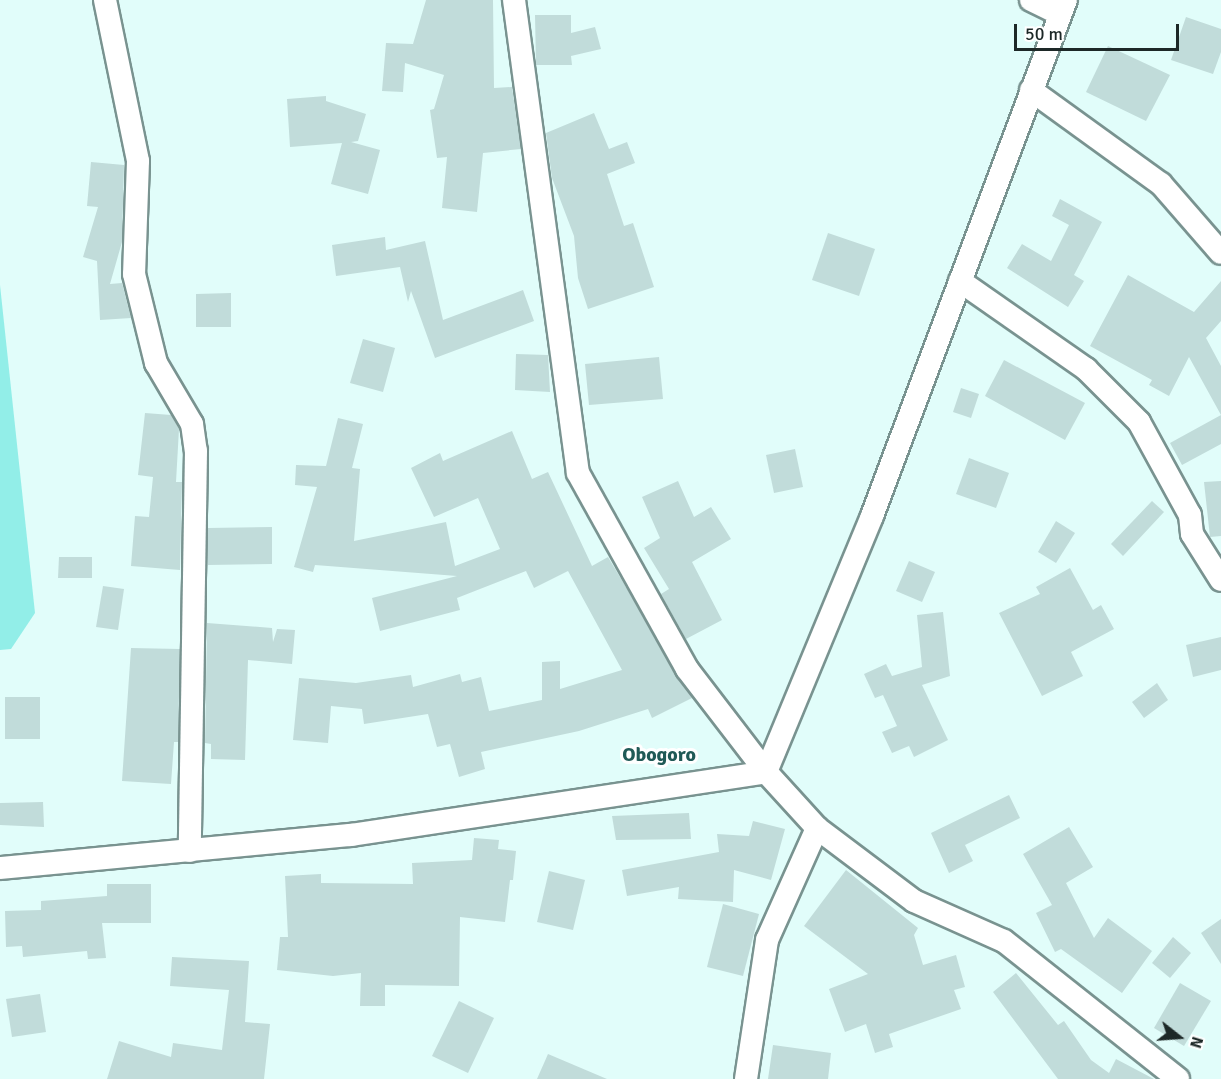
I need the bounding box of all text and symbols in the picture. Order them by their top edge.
scale bar [1017,12,1182,50]
text: 50 m [1025,23,1063,45]
district label: Obogoro [622,742,696,766]
north arrow [1149,1007,1209,1067]
text: N [1185,1034,1207,1051]

